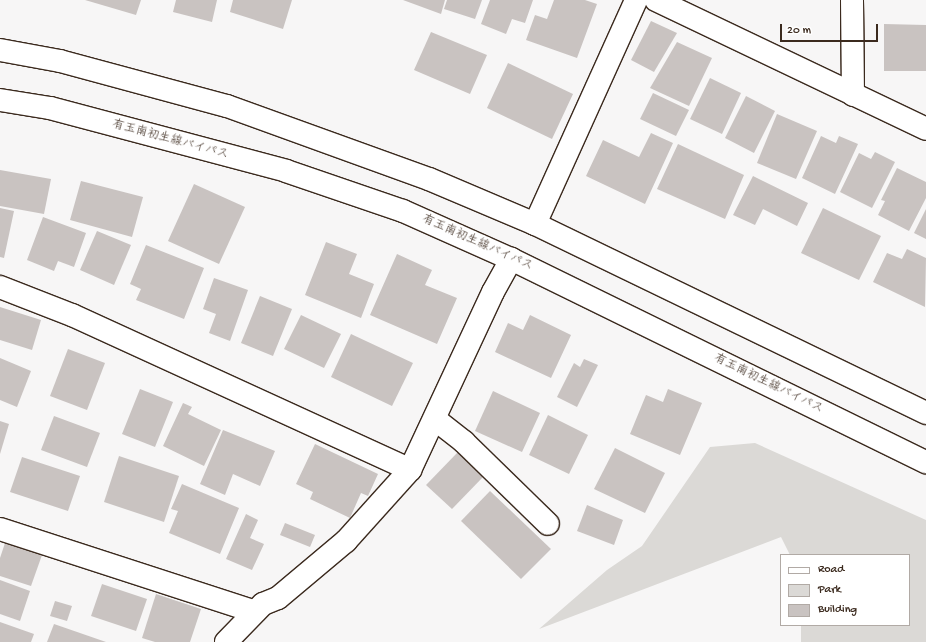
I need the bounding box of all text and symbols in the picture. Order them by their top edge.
scale bar [782,16,880,42]
text: 20 m [787,24,811,38]
street label: 有玉南初生線バイパス [110,119,230,163]
street label: 有玉南初生線バイパス [419,213,535,275]
street label: 有玉南初生線バイパス [711,352,825,418]
legend [780,554,910,626]
text: Road [818,563,844,577]
text: Park [818,583,841,597]
text: Building [818,603,857,617]

